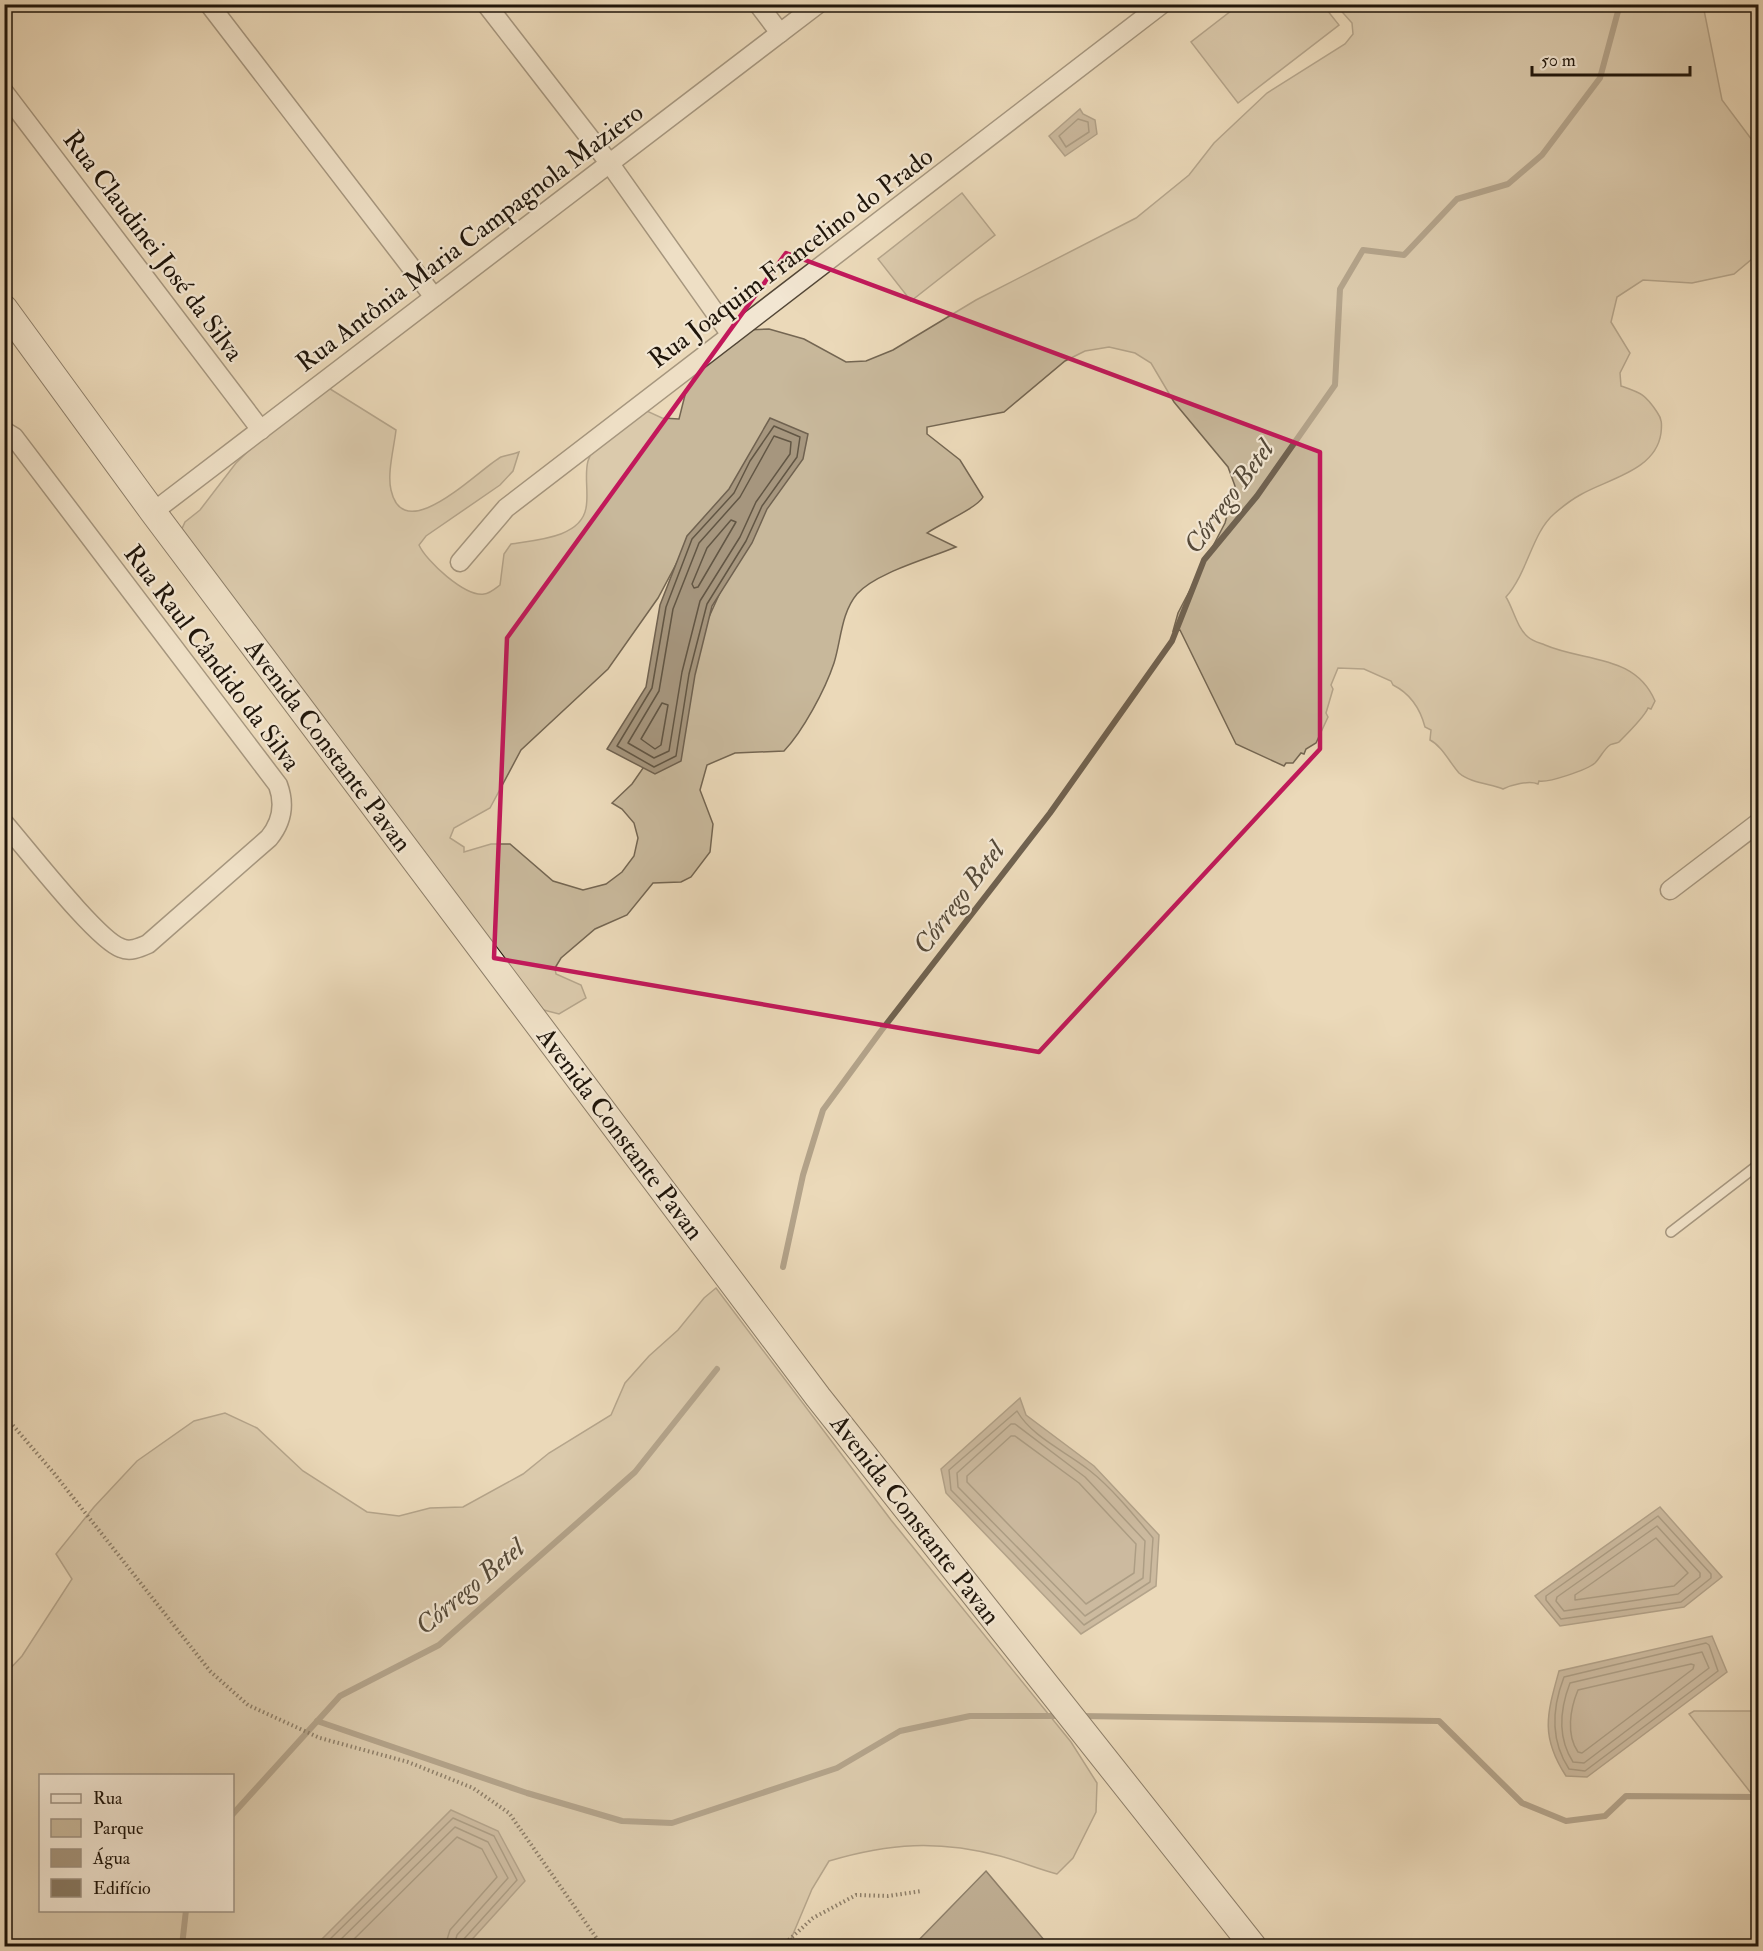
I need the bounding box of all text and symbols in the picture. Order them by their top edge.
scale bar [1532,39,1690,77]
text: 50 m [1541,49,1576,72]
street label: Rua Antônia Maria Campagnola Maziero [290,97,651,380]
street label: Rua Claudinei José da Silva [56,124,250,368]
street label: Rua Joaquim Francelino do Prado [642,141,940,375]
water label: Córrego Betel [1177,432,1283,560]
street label: Rua Raul Cândido da Silva [117,539,308,778]
street label: Avenida Constante Pavan [237,633,418,859]
water label: Córrego Betel [906,833,1014,961]
street label: Avenida Constante Pavan [529,1021,710,1247]
street label: Avenida Constante Pavan [822,1408,1007,1631]
water label: Córrego Betel [409,1530,533,1642]
legend [39,1774,234,1912]
text: Rua [93,1787,123,1810]
text: Parque [93,1817,144,1840]
text: Água [92,1847,131,1870]
text: Edifício [93,1877,151,1900]

